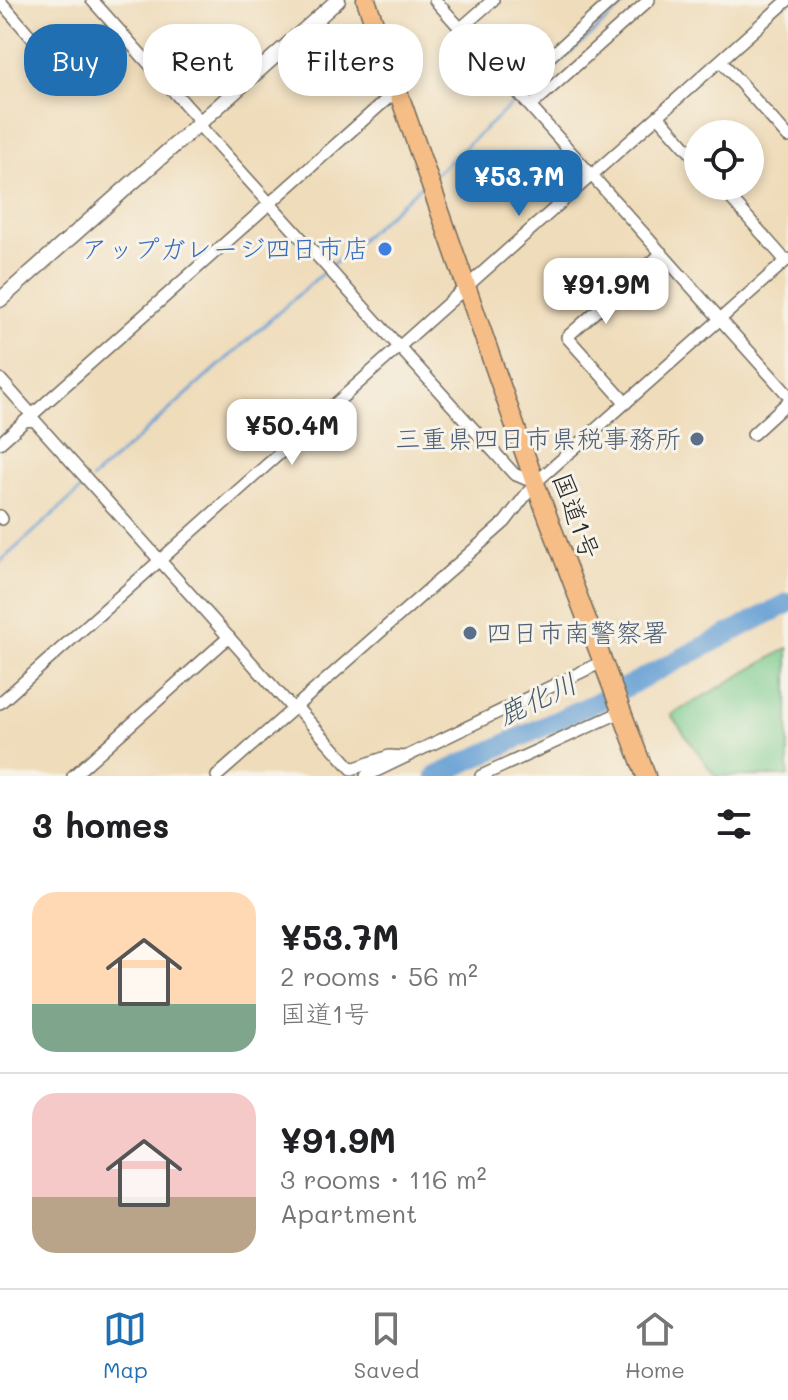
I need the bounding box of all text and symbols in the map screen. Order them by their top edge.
chip: Buy [24,24,127,96]
chip: Rent [143,24,262,96]
chip: Filters [278,24,423,96]
chip: New [439,24,555,96]
map controls [684,120,764,200]
button: locate [684,120,764,200]
pin: ¥53.7M [454,150,584,218]
text: ¥53.7M [473,159,565,193]
place label: アップガレージ四日市店 [81,231,369,265]
marker: アップガレージ四日市店 [376,240,394,258]
pin: ¥91.9M [541,258,671,326]
text: ¥91.9M [562,267,650,301]
pin: ¥50.4M [227,399,357,467]
text: ¥50.4M [245,408,339,442]
place label: 三重県四日市県税事務所 [395,421,681,455]
marker: 三重県四日市県税事務所 [688,430,706,448]
street label: 国道1号 [546,468,608,564]
place label: 四日市南警察署 [486,615,668,649]
marker: 四日市南警察署 [461,624,479,642]
water label: 鹿化川 [491,664,582,732]
text: 3 homes [32,802,169,847]
icon: filters [712,802,756,846]
text: ¥53.7M [280,914,399,959]
icon: home [96,924,192,1020]
text: 2 rooms · 56 m² [280,959,478,993]
text: 国道1号 [280,996,370,1030]
text: ¥91.9M [280,1117,396,1162]
icon: home [96,1125,192,1221]
text: 3 rooms · 116 m² [280,1162,487,1196]
text: Apartment [280,1196,417,1230]
tab: Map [103,1307,148,1384]
tab: Saved [354,1307,419,1384]
tab: Home [625,1307,685,1384]

